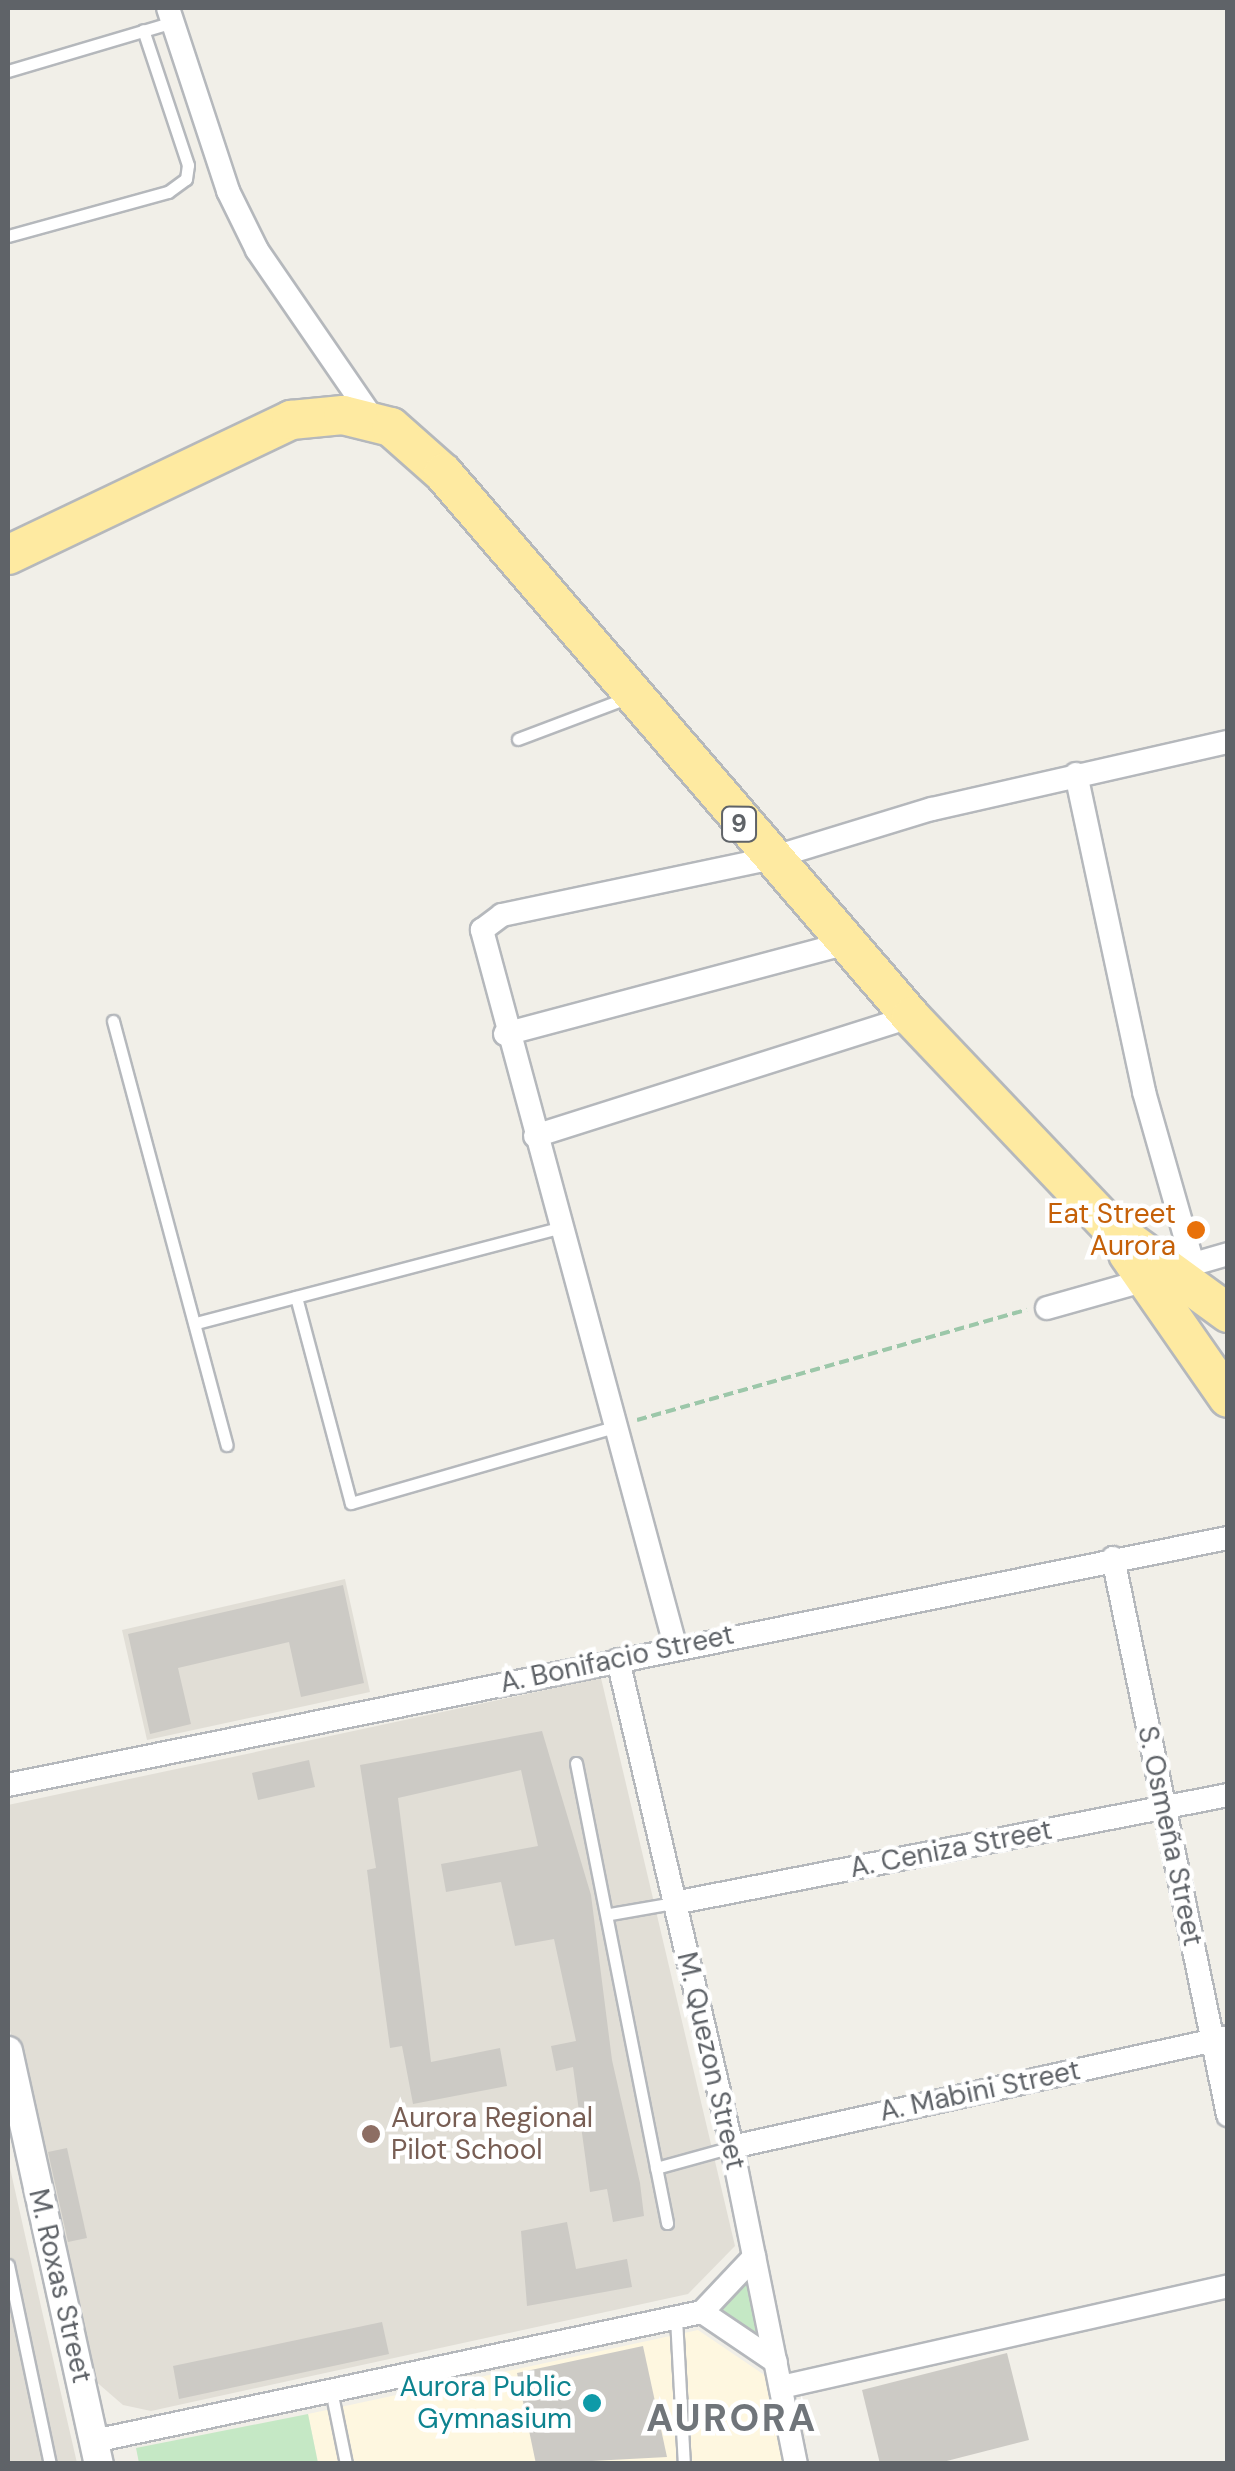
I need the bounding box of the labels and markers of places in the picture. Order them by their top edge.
place label: Eat Street Aurora [1048,1197,1176,1263]
marker: Eat Street Aurora [1185,1219,1207,1241]
place label: Aurora Regional Pilot School [391,2101,593,2167]
marker: Aurora Regional Pilot School [360,2123,382,2145]
place label: Aurora Public Gymnasium [399,2370,572,2436]
marker: Aurora Public Gymnasium [581,2392,603,2414]

